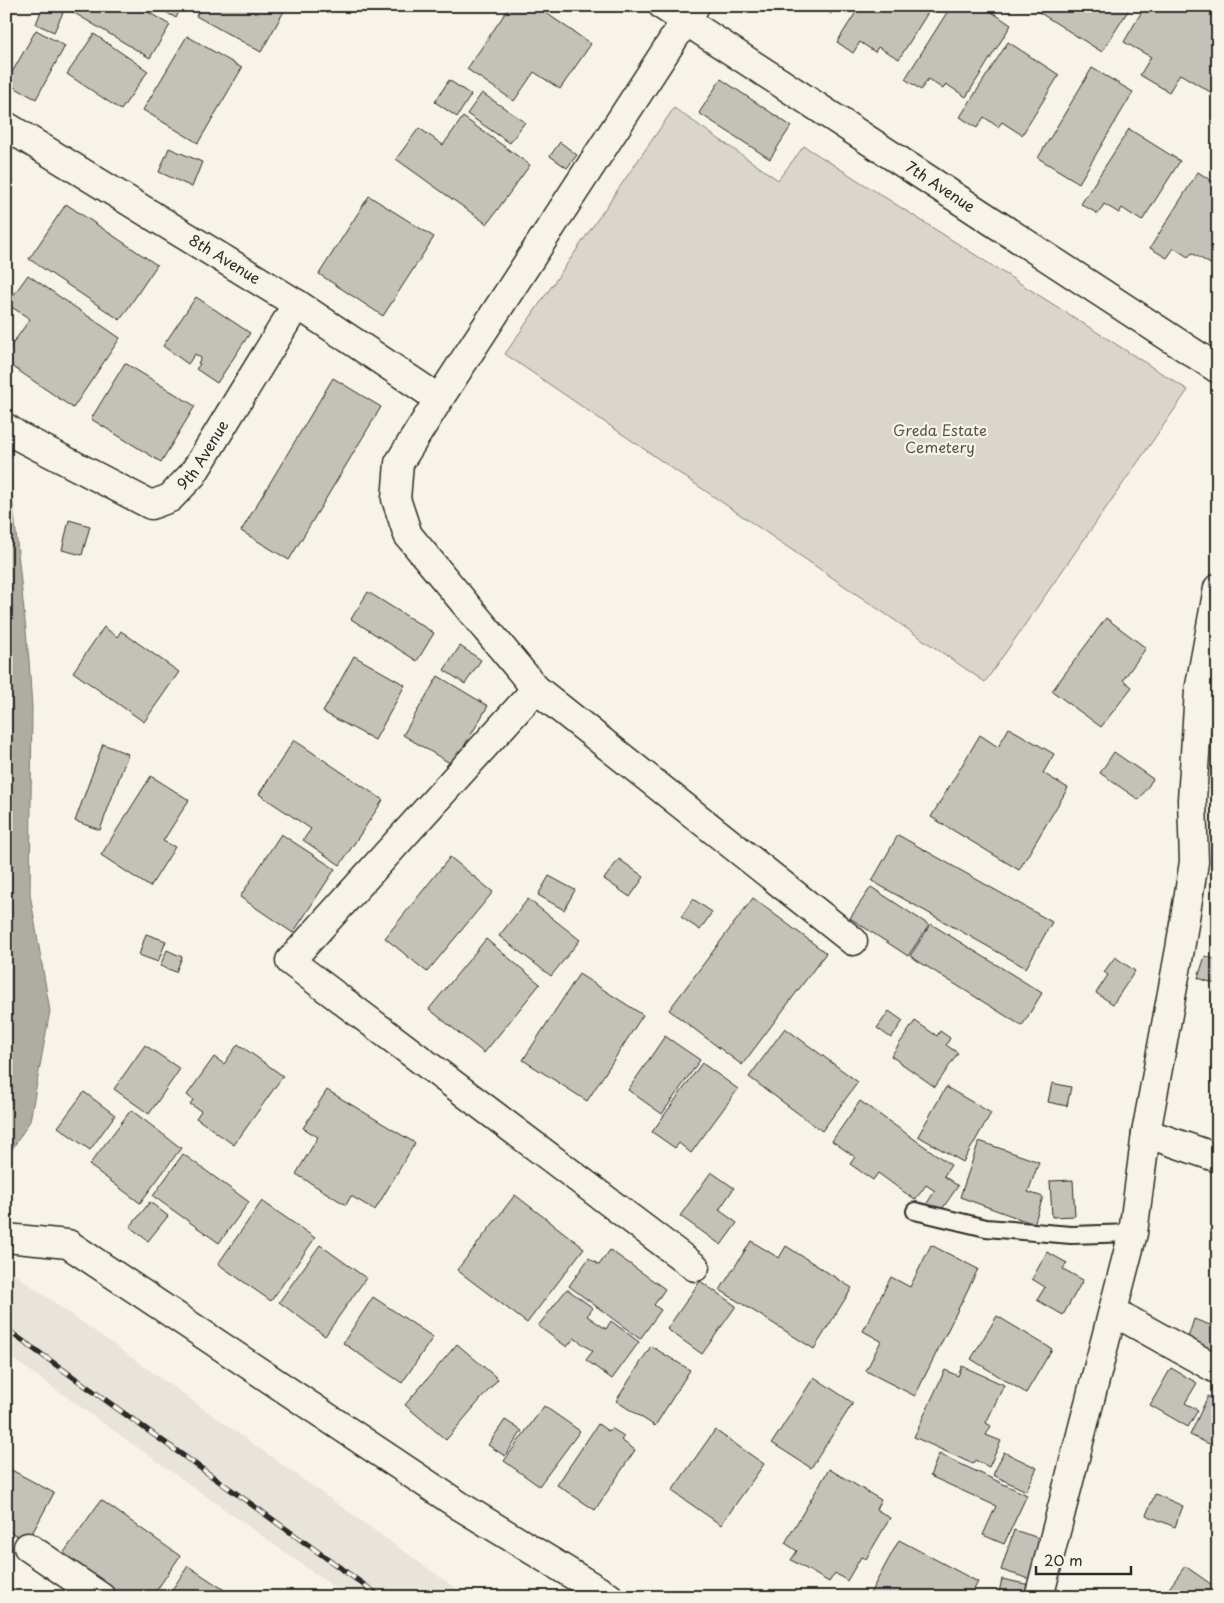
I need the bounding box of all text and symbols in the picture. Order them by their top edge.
street label: 7th Avenue [901,155,980,217]
street label: 8th Avenue [185,228,265,289]
street label: 9th Avenue [171,415,233,494]
park label: Greda Estate Cemetery [893,418,987,458]
scale bar [1036,1543,1132,1575]
text: 20 m [1044,1548,1083,1571]

